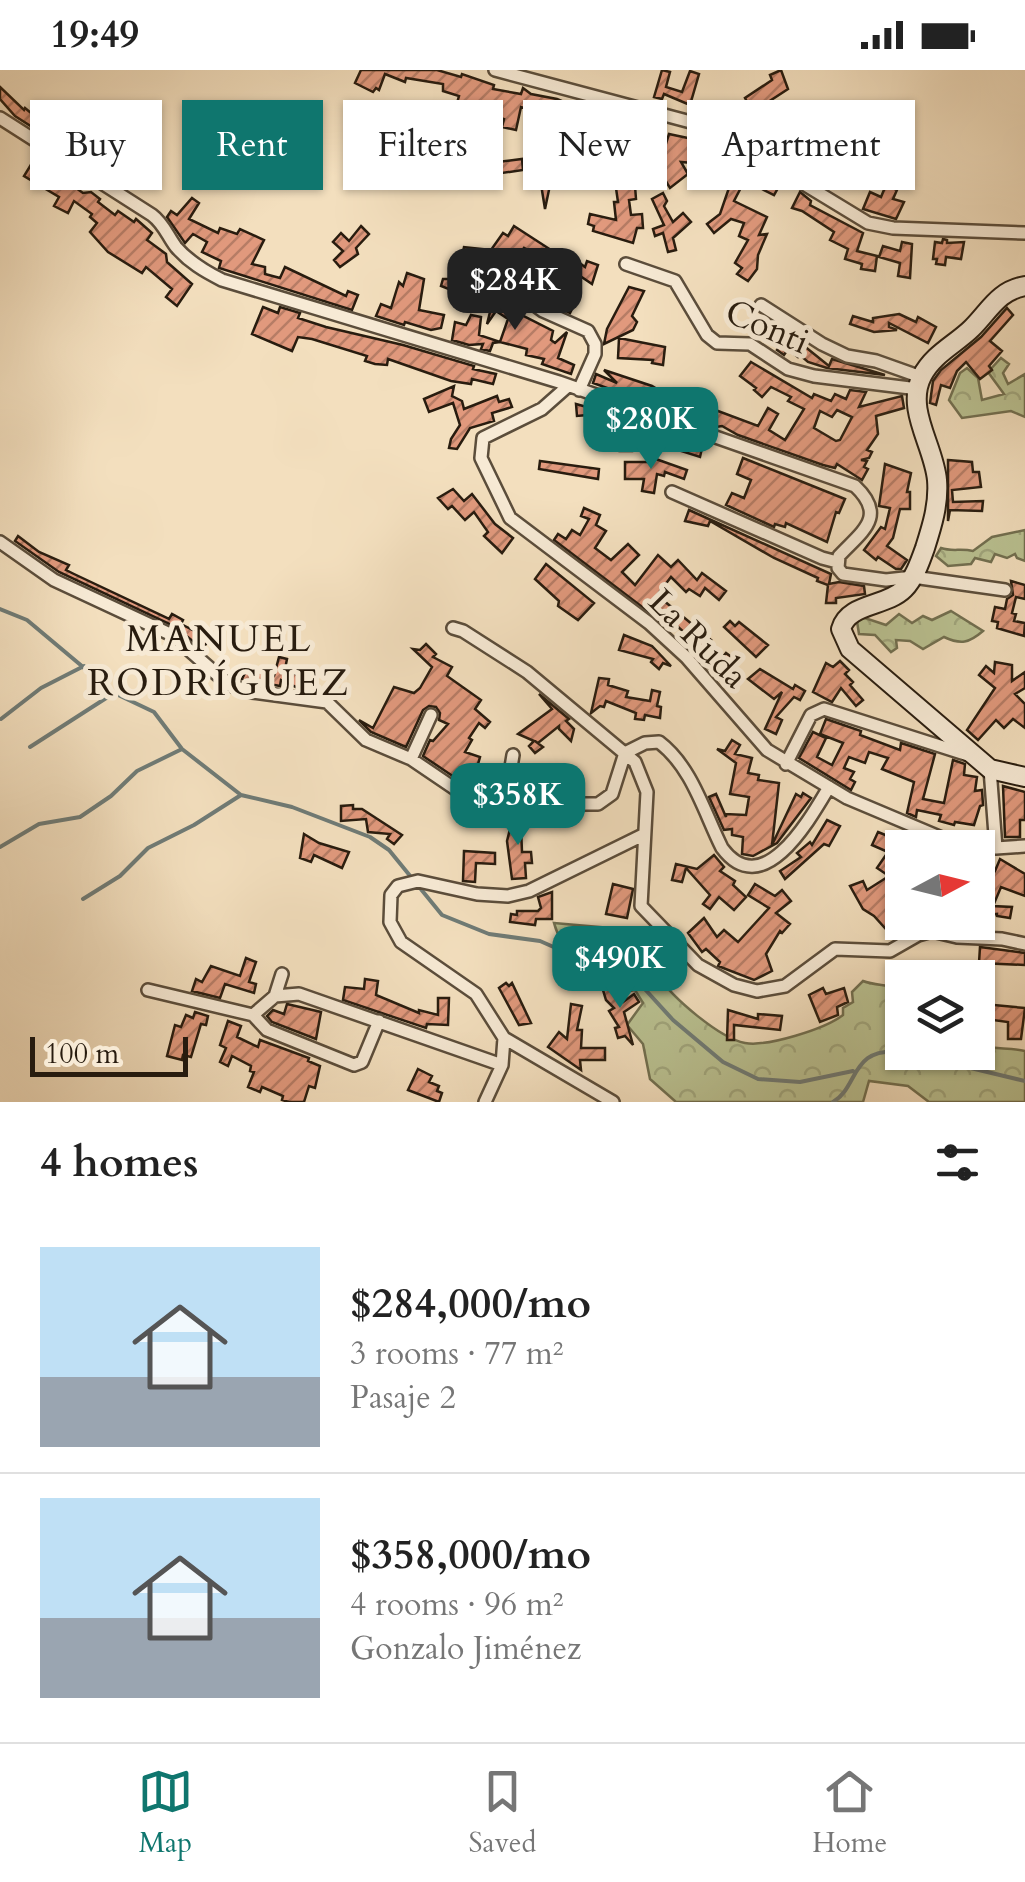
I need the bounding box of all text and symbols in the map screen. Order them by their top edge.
text: 19:49 [50,9,139,61]
chip: Buy [30,100,162,190]
chip: Rent [182,100,323,190]
chip: Filters [343,100,503,190]
chip: New [523,100,667,190]
chip: Apartment [687,100,915,190]
pin: $284K [445,248,585,333]
text: $284K [469,258,561,302]
street label: Conti [718,288,816,366]
pin: $280K [581,387,721,472]
text: $280K [605,397,697,441]
street label: La Ruda [638,579,758,699]
district label: MANUEL RODRÍGUEZ [87,613,351,709]
pin: $358K [448,763,588,848]
text: $358K [472,773,564,817]
north arrow [885,830,995,940]
map controls [885,830,995,1070]
pin: $490K [550,926,690,1011]
text: $490K [574,936,666,980]
button: layers [885,960,995,1070]
scale bar [30,1032,188,1076]
text: 100 m [45,1035,119,1073]
text: 4 homes [40,1134,198,1191]
icon: filters [930,1135,985,1190]
text: $284,000/mo [350,1275,591,1332]
icon: home [120,1287,240,1407]
text: 3 rooms · 77 m² [350,1332,563,1376]
text: Pasaje 2 [350,1376,456,1420]
text: $358,000/mo [350,1526,591,1583]
icon: home [120,1538,240,1658]
text: 4 rooms · 96 m² [350,1583,563,1627]
text: Gonzalo Jiménez [350,1627,581,1671]
tab: Map [138,1764,193,1862]
tab: Saved [469,1764,536,1862]
tab: Home [812,1764,887,1862]

